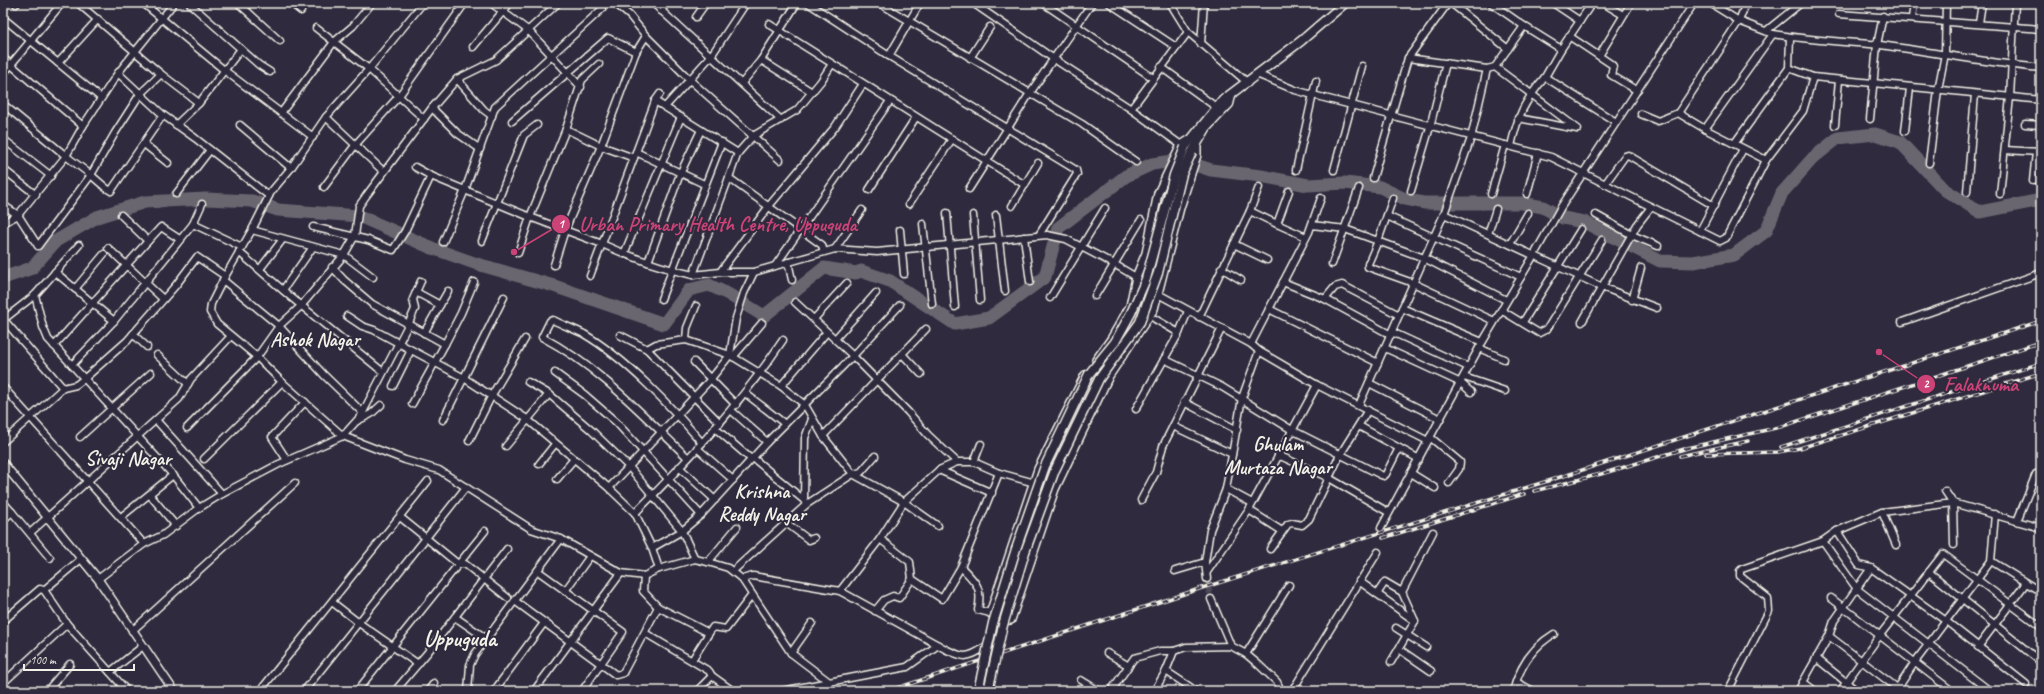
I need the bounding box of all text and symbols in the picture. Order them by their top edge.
callout: Urban Primary Health Centre, Uppuguda [551,208,864,240]
text: Urban Primary Health Centre, Uppuguda [579,212,859,237]
text: 1 [558,216,565,232]
district label: Ashok Nagar [270,327,362,352]
callout: Falaknuma [1916,368,2026,400]
text: Falaknuma [1944,372,2020,397]
text: 2 [1923,376,1930,392]
district label: Ghulam Murtaza Nagar [1224,432,1334,480]
district label: Sivaji Nagar [85,446,174,471]
district label: Krishna Reddy Nagar [718,479,809,527]
district label: Uppuguda [424,624,499,653]
scale bar [24,646,134,672]
text: 100 m [30,652,57,668]

